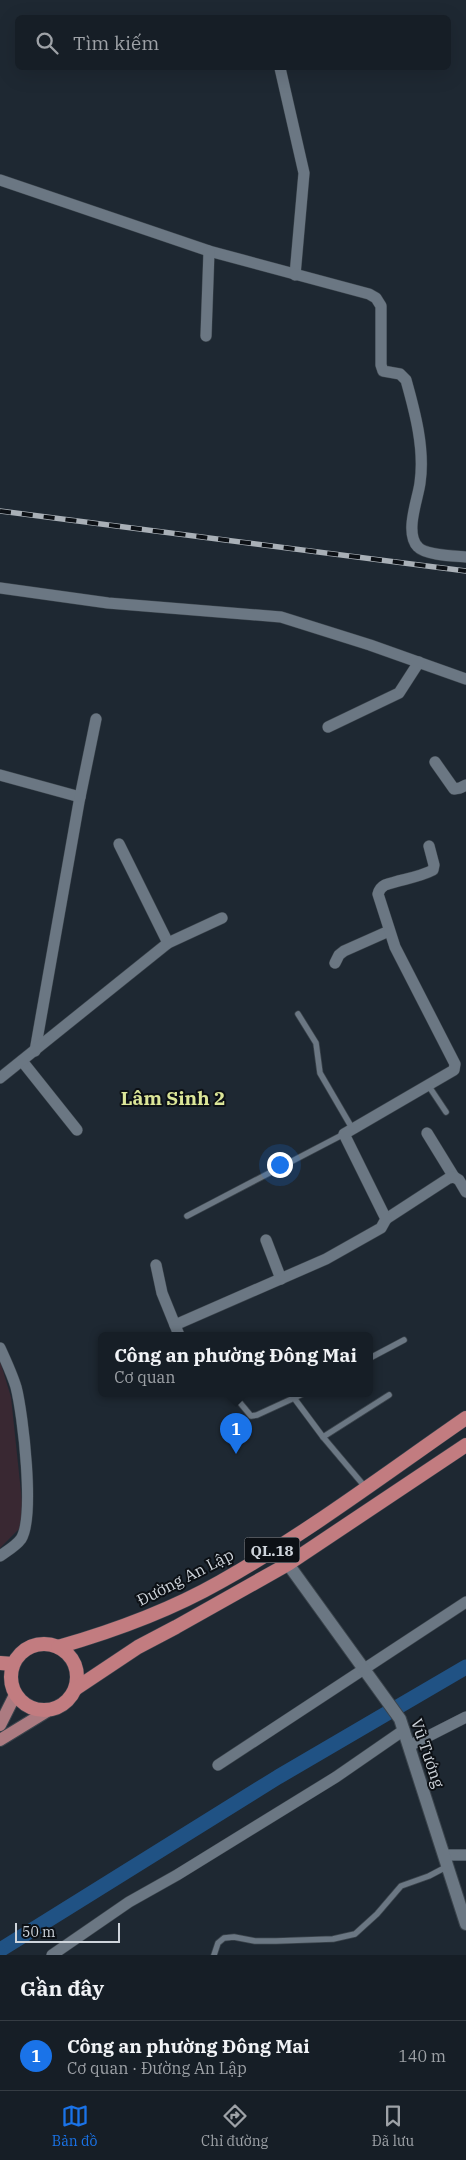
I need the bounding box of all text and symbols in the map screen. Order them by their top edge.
search box [15,15,451,70]
icon: search [33,29,61,57]
text: Tìm kiếm [73,31,159,55]
district label: Lâm Sinh 2 [121,1086,225,1110]
your location [267,1152,293,1178]
popup [98,1332,373,1397]
text: Công an phường Đông Mai [114,1343,357,1367]
text: Cơ quan [114,1367,176,1387]
pin: 1 [220,1413,252,1454]
road number: QL.18 [244,1538,300,1562]
street label: Đường An Lập [133,1544,237,1610]
street label: Vũ Tướng [407,1716,449,1791]
scale bar [15,1920,120,1943]
text: 50 m [22,1923,55,1941]
text: Gần đây [20,1974,104,2002]
text: Công an phường Đông Mai [67,2034,310,2058]
text: 1 [31,2046,41,2066]
text: 140 m [398,2046,446,2066]
text: Cơ quan · Đường An Lập [67,2058,247,2078]
tab: Bản đồ [52,2102,97,2150]
tab: Chỉ đường [201,2102,268,2150]
tab: Đã lưu [372,2102,414,2150]

